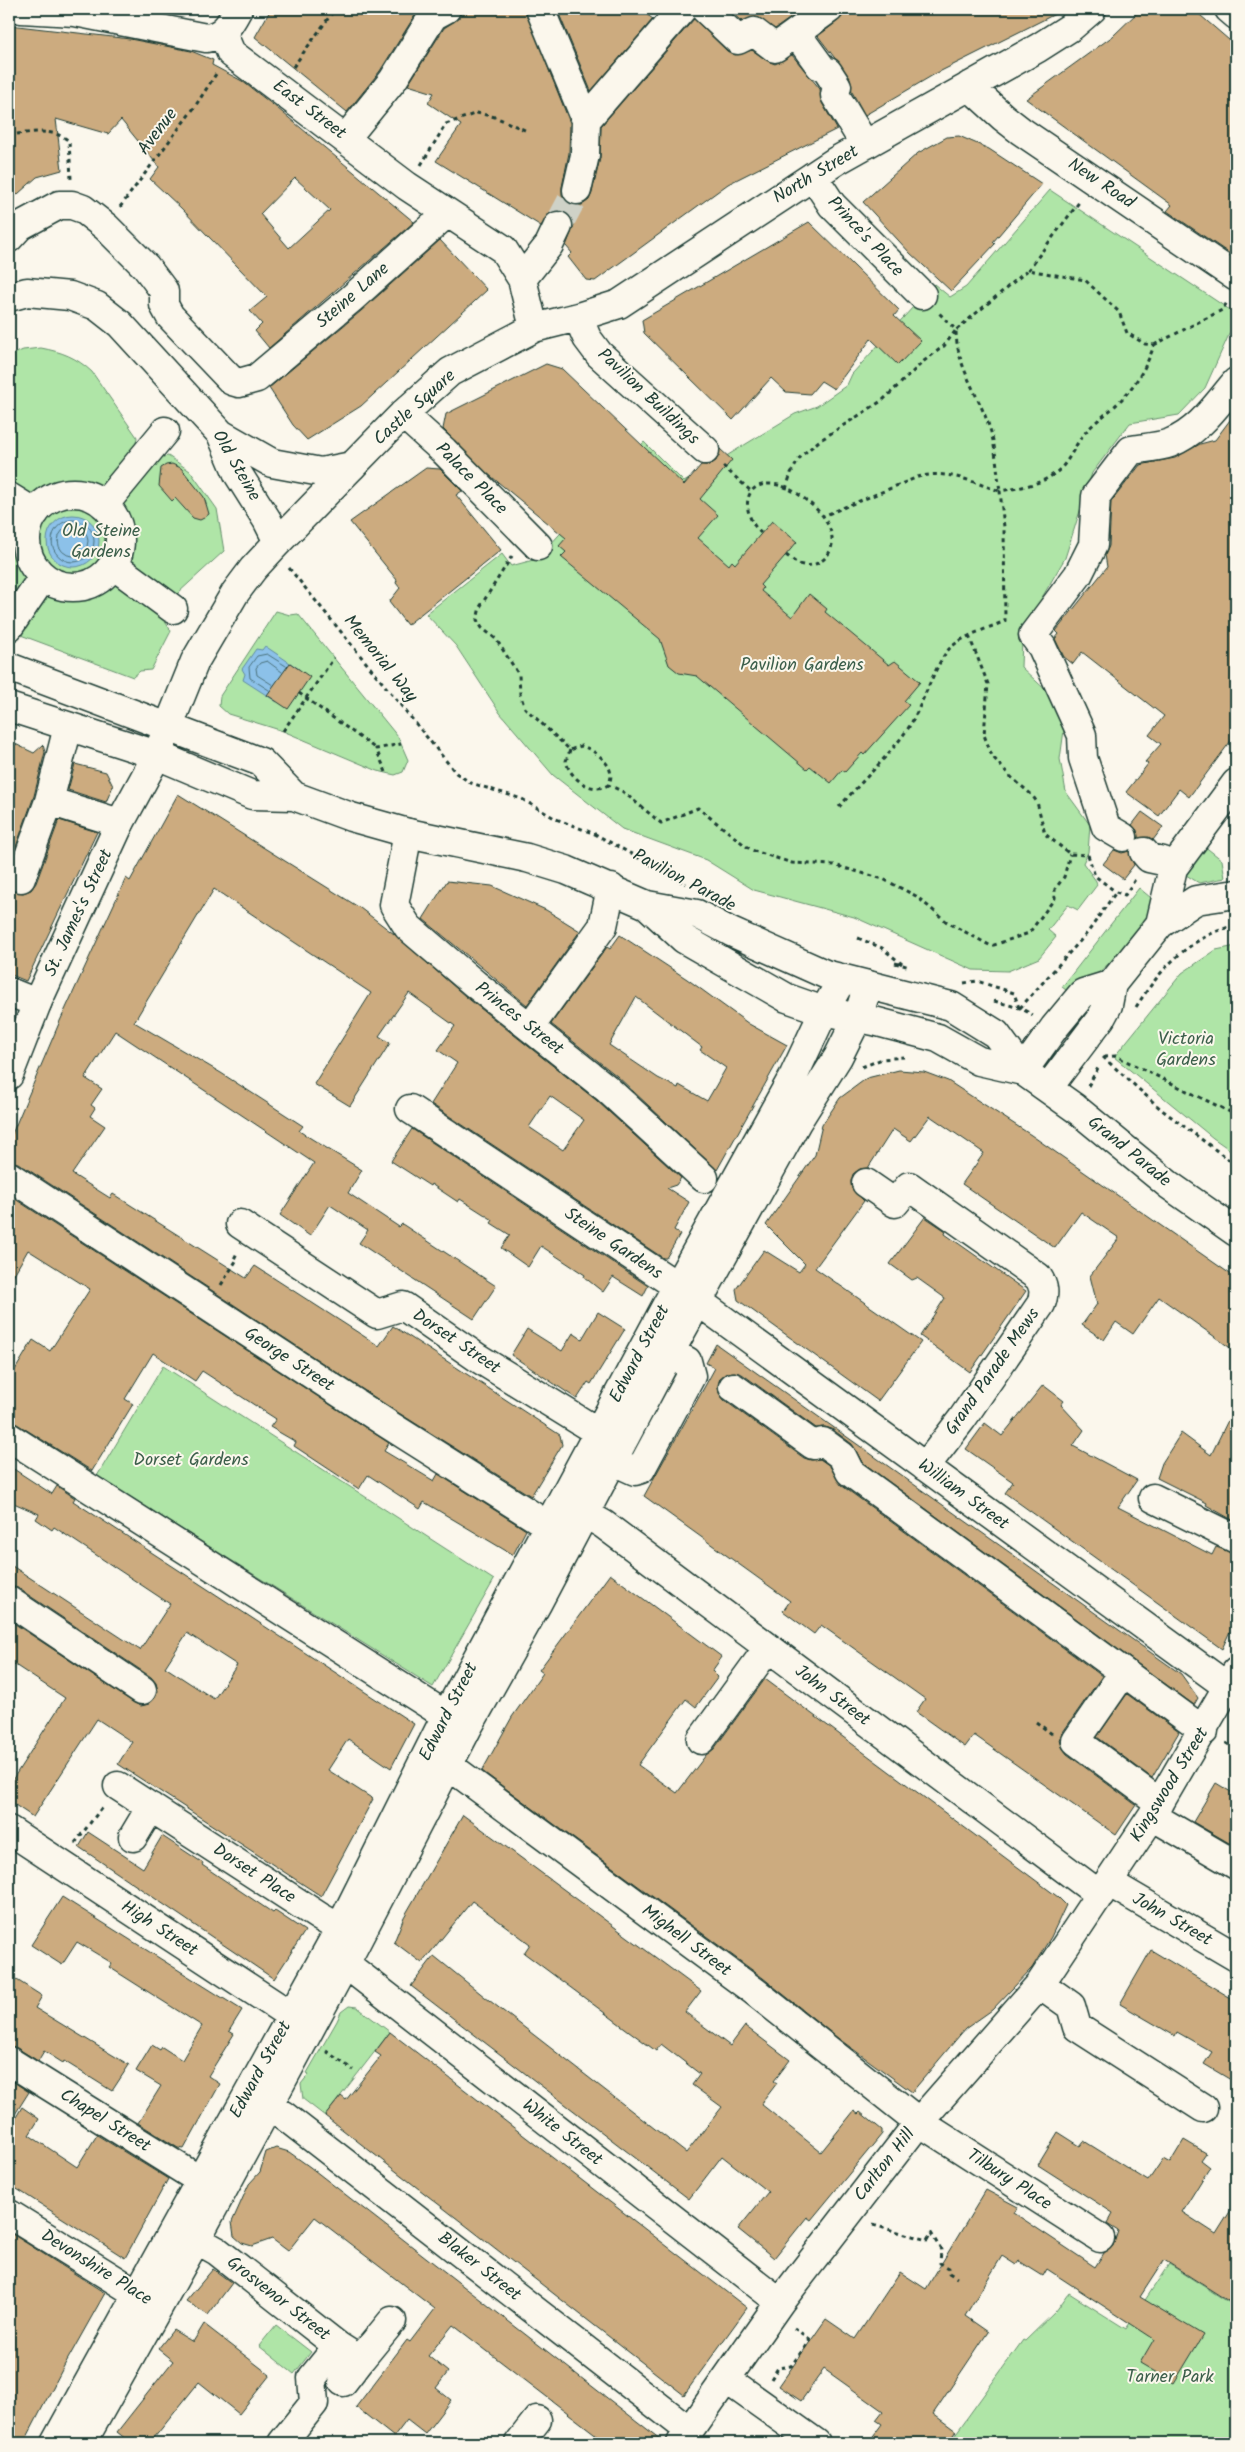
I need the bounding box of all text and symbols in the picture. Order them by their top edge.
street label: East Street [266,72,353,148]
street label: Avenue [130,102,186,162]
street label: North Street [767,137,865,212]
street label: New Road [1062,151,1141,218]
street label: Prince's Place [820,190,910,284]
street label: Steine Lane [310,256,396,336]
street label: Pavilion Buildings [590,342,706,453]
street label: Castle Square [367,363,463,453]
street label: Old Steine [204,425,268,507]
street label: Palace Place [428,436,514,522]
park label: Old Steine Gardens [62,517,140,567]
street label: Memorial Way [335,609,425,710]
park label: Pavilion Gardens [740,651,864,680]
street label: Pavilion Parade [627,842,741,920]
street label: St. James's Street [37,843,122,982]
street label: Princes Street [468,975,571,1064]
park label: Victoria Gardens [1156,1025,1216,1075]
street label: Grand Parade [1081,1109,1177,1195]
street label: Steine Gardens [558,1200,668,1288]
street label: Edward Street [602,1299,679,1408]
street label: Dorset Street [406,1302,507,1383]
street label: Grand Parade Mews [938,1302,1048,1442]
street label: George Street [238,1320,341,1401]
park label: Dorset Gardens [133,1446,249,1475]
street label: William Street [911,1452,1016,1539]
street label: Edward Street [412,1656,487,1767]
street label: John Street [788,1658,877,1735]
street label: Kingswood Street [1123,1721,1218,1848]
street label: Dorset Place [207,1836,301,1912]
street label: John Street [1126,1885,1219,1955]
street label: High Street [114,1893,204,1966]
street label: Mighell Street [635,1897,738,1985]
street label: Edward Street [222,2015,300,2124]
street label: Chapel Street [54,2081,157,2161]
street label: White Street [515,2092,610,2175]
street label: Carlton Hill [847,2121,923,2208]
street label: Tilbury Place [961,2141,1057,2219]
street label: Devonshire Place [35,2222,157,2314]
street label: Blaker Street [431,2225,528,2310]
street label: Grosvenor Street [220,2249,337,2350]
park label: Tarner Park [1126,2363,1214,2392]

